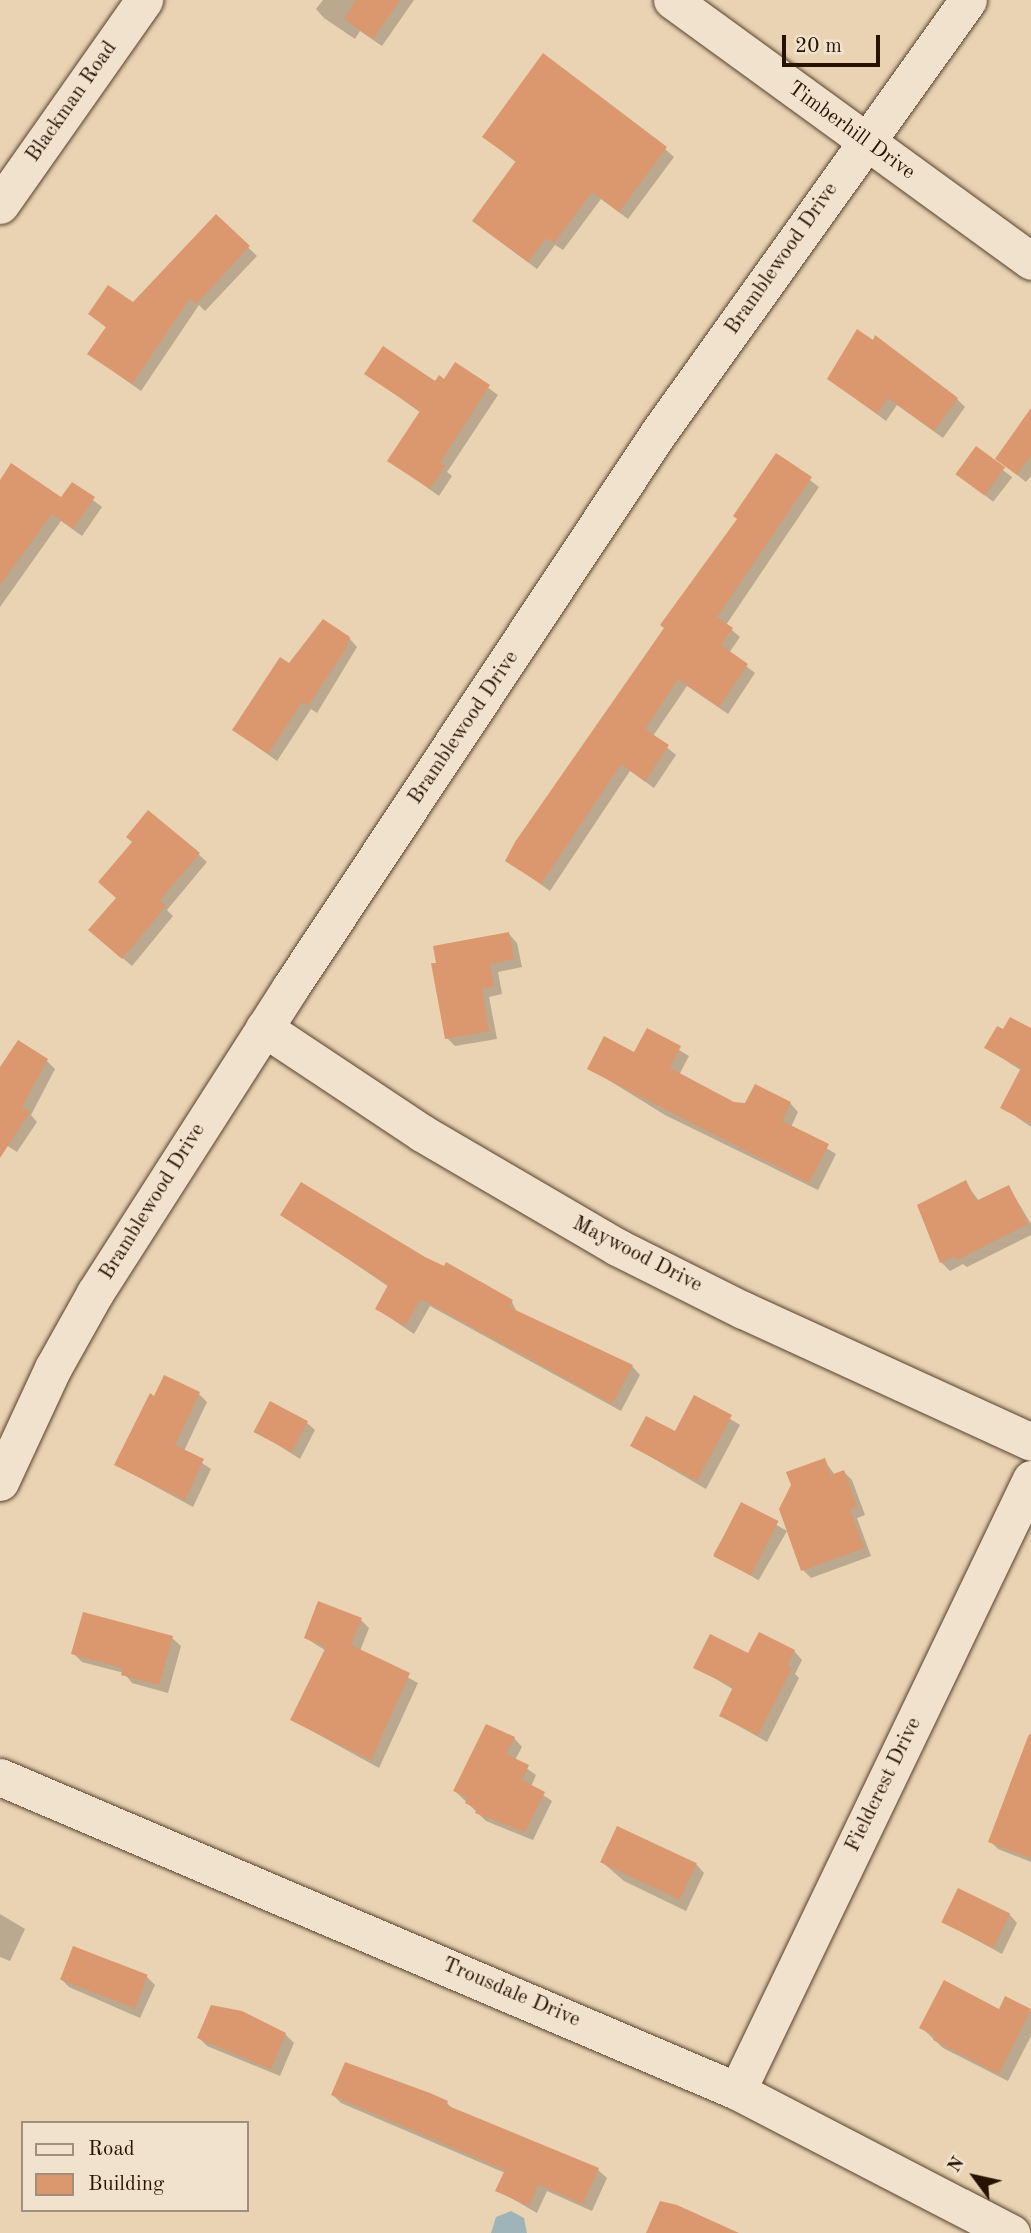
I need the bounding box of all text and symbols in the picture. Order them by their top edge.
scale bar [786,21,884,65]
text: 20 m [795,36,842,57]
street label: Blackman Road [21,37,123,167]
street label: Timberhill Drive [782,76,920,186]
street label: Bramblewood Drive [720,178,844,340]
street label: Bramblewood Drive [403,646,525,810]
street label: Bramblewood Drive [95,1119,211,1285]
street label: Maywood Drive [568,1212,706,1298]
street label: Fieldcrest Drive [841,1714,927,1856]
street label: Trousdale Drive [438,1953,584,2033]
legend [21,2121,248,2212]
text: Road [88,2139,135,2160]
north arrow [940,2142,1010,2212]
text: N [945,2154,969,2177]
text: Building [88,2174,164,2195]

